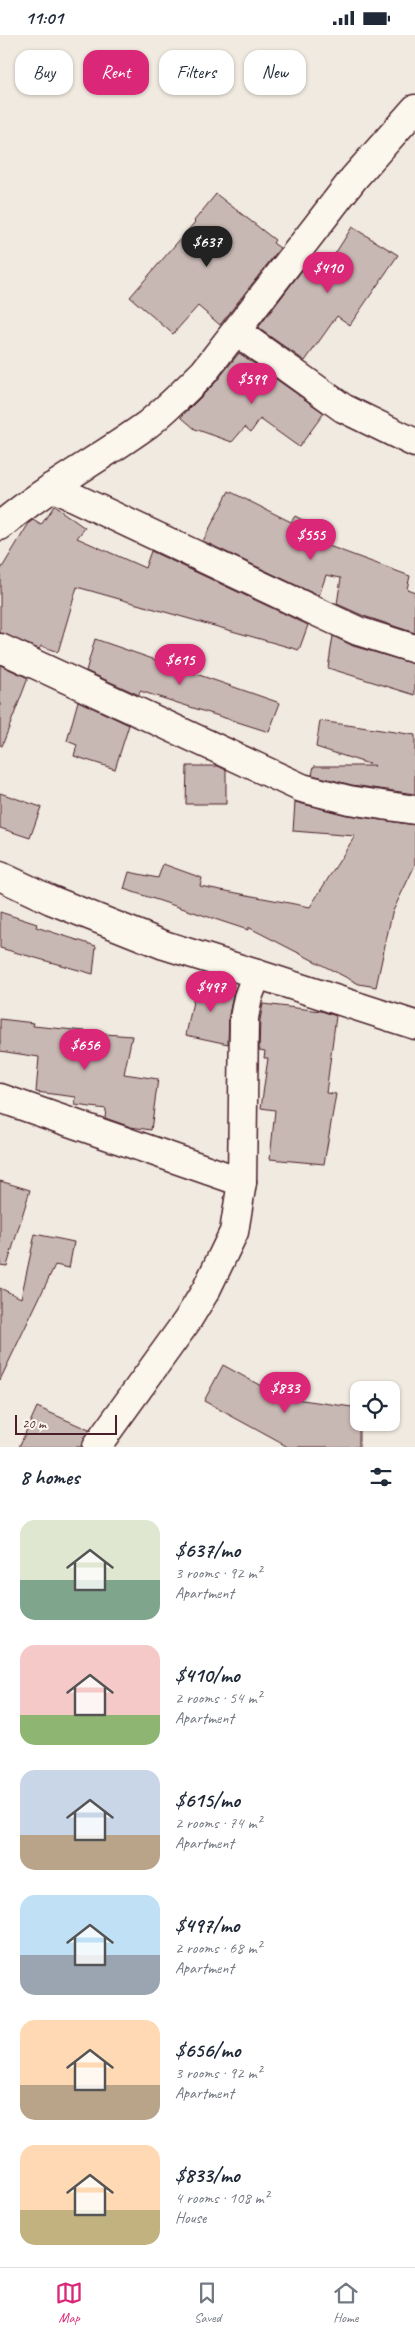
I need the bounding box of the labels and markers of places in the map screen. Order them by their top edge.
pin: $637 [177,225,237,268]
pin: $410 [298,251,358,294]
pin: $599 [222,363,282,405]
pin: $555 [281,519,341,561]
pin: $615 [150,643,210,686]
pin: $497 [181,971,241,1013]
pin: $656 [55,1029,115,1071]
pin: $833 [255,1371,315,1414]

